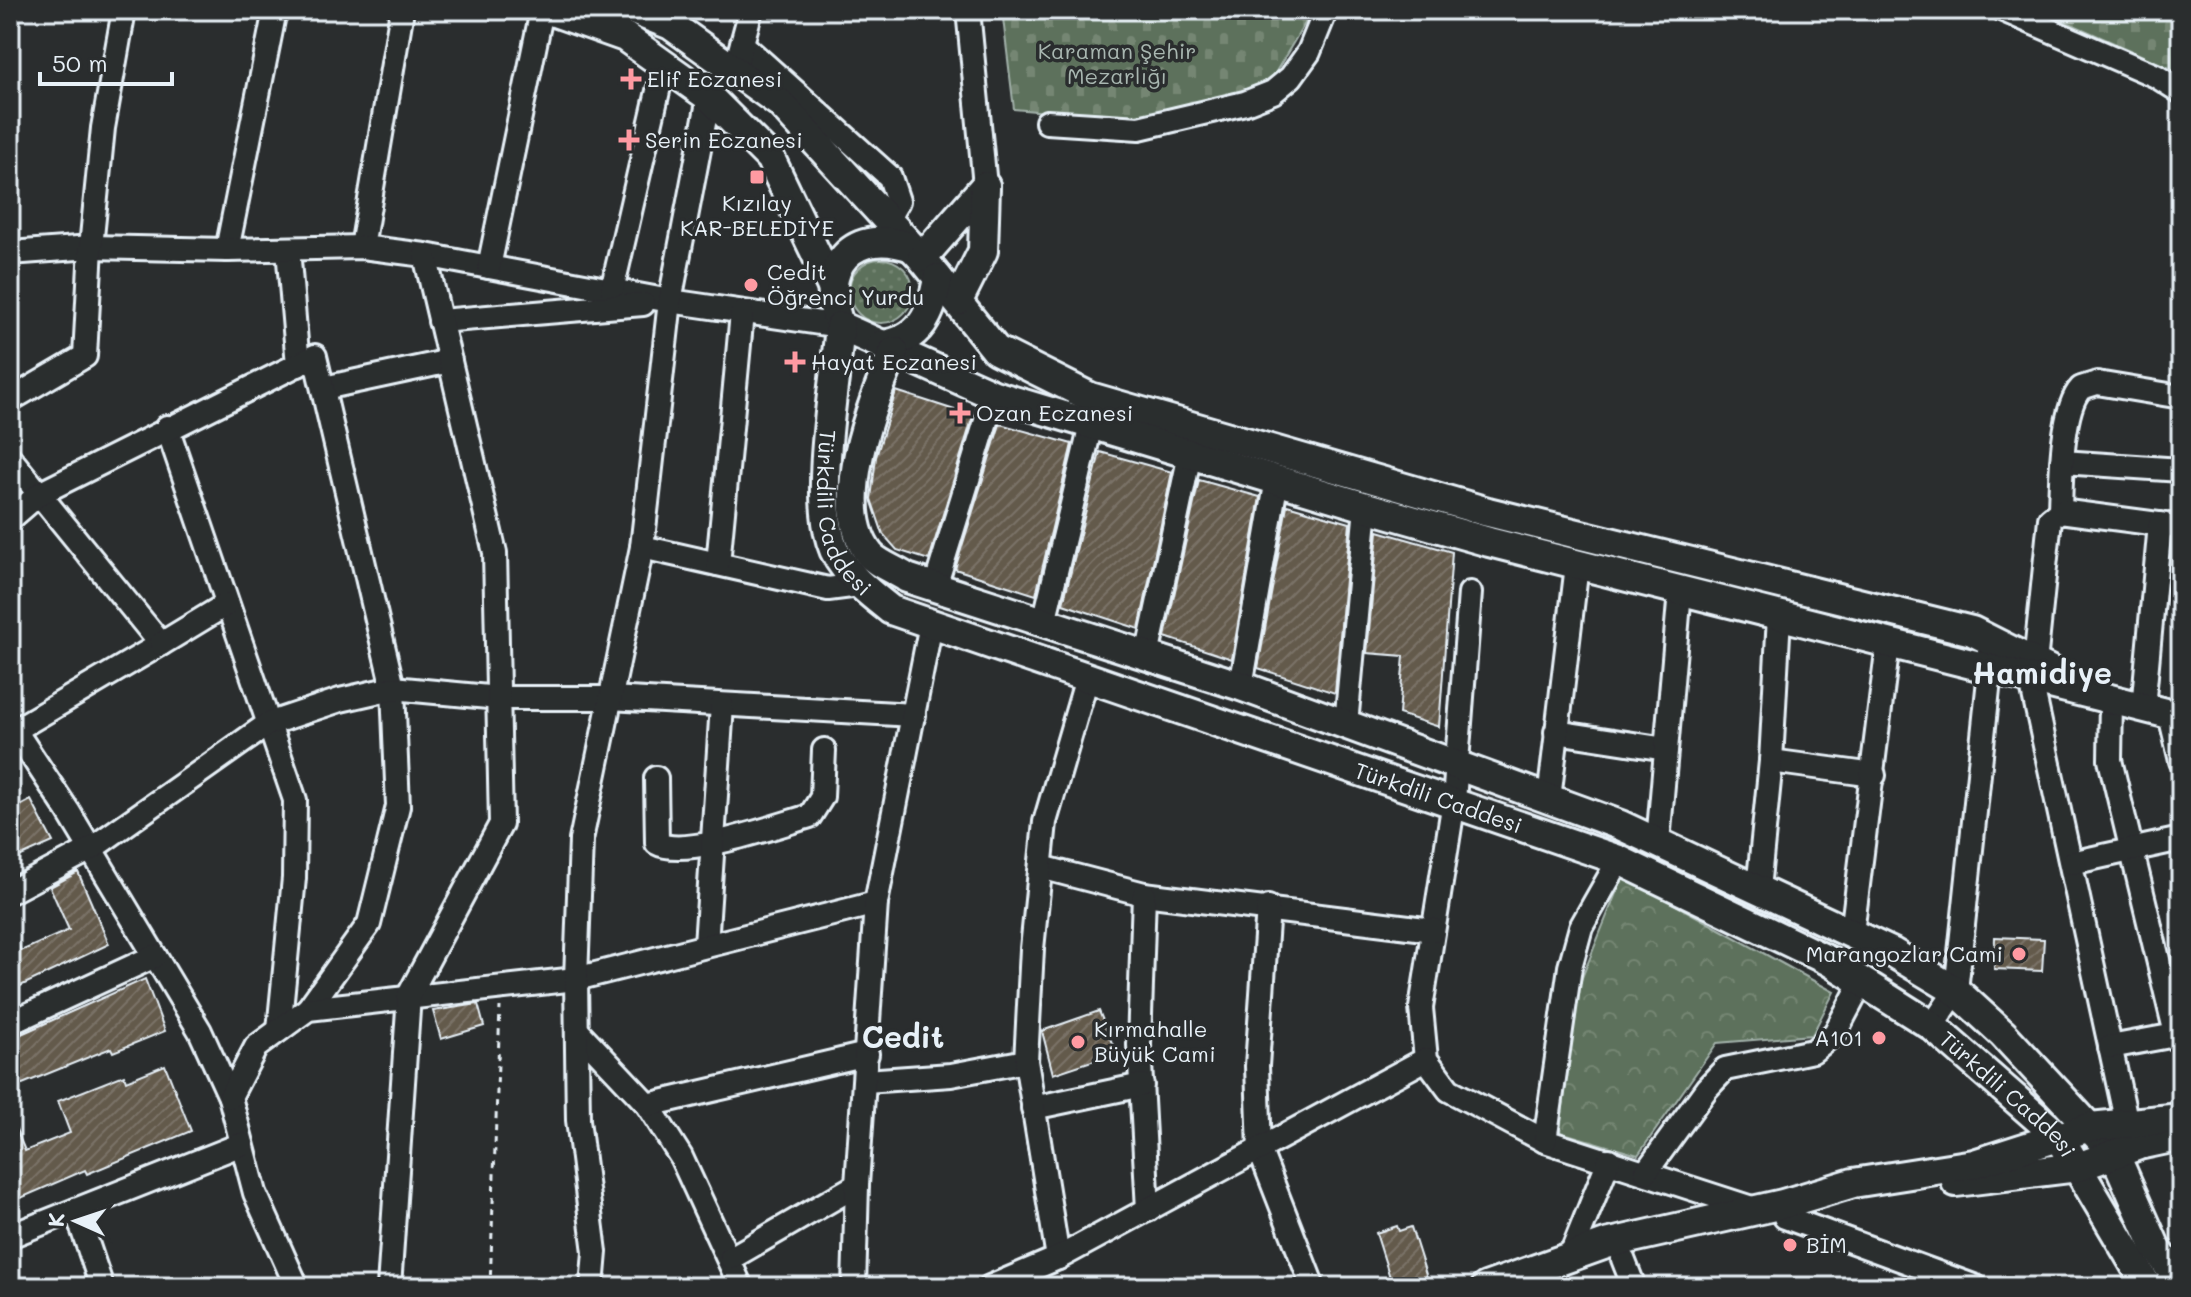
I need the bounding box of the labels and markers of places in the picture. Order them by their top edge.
place label: Elif Eczanesi [647,64,782,93]
marker: Elif Eczanesi [622,70,640,88]
place label: Serin Eczanesi [645,125,803,154]
marker: Serin Eczanesi [620,131,638,149]
marker: Kızılay KAR-BELEDİYE [748,168,766,186]
place label: Kızılay KAR-BELEDİYE [680,188,834,242]
place label: Cedit Öğrenci Yurdu [767,257,924,311]
marker: Cedit Öğrenci Yurdu [742,276,760,294]
place label: Hayat Eczanesi [811,347,977,376]
marker: Hayat Eczanesi [786,353,804,371]
place label: Ozan Eczanesi [976,398,1133,427]
marker: Ozan Eczanesi [951,404,969,422]
place label: Marangozlar Cami [1806,939,2003,968]
marker: Marangozlar Cami [2010,945,2028,963]
place label: Kırmahalle Büyük Cami [1094,1014,1216,1068]
place label: A101 [1815,1023,1863,1052]
marker: A101 [1870,1029,1888,1047]
marker: Kırmahalle Büyük Cami [1069,1033,1087,1051]
place label: BİM [1806,1230,1847,1259]
marker: BİM [1781,1236,1799,1254]

